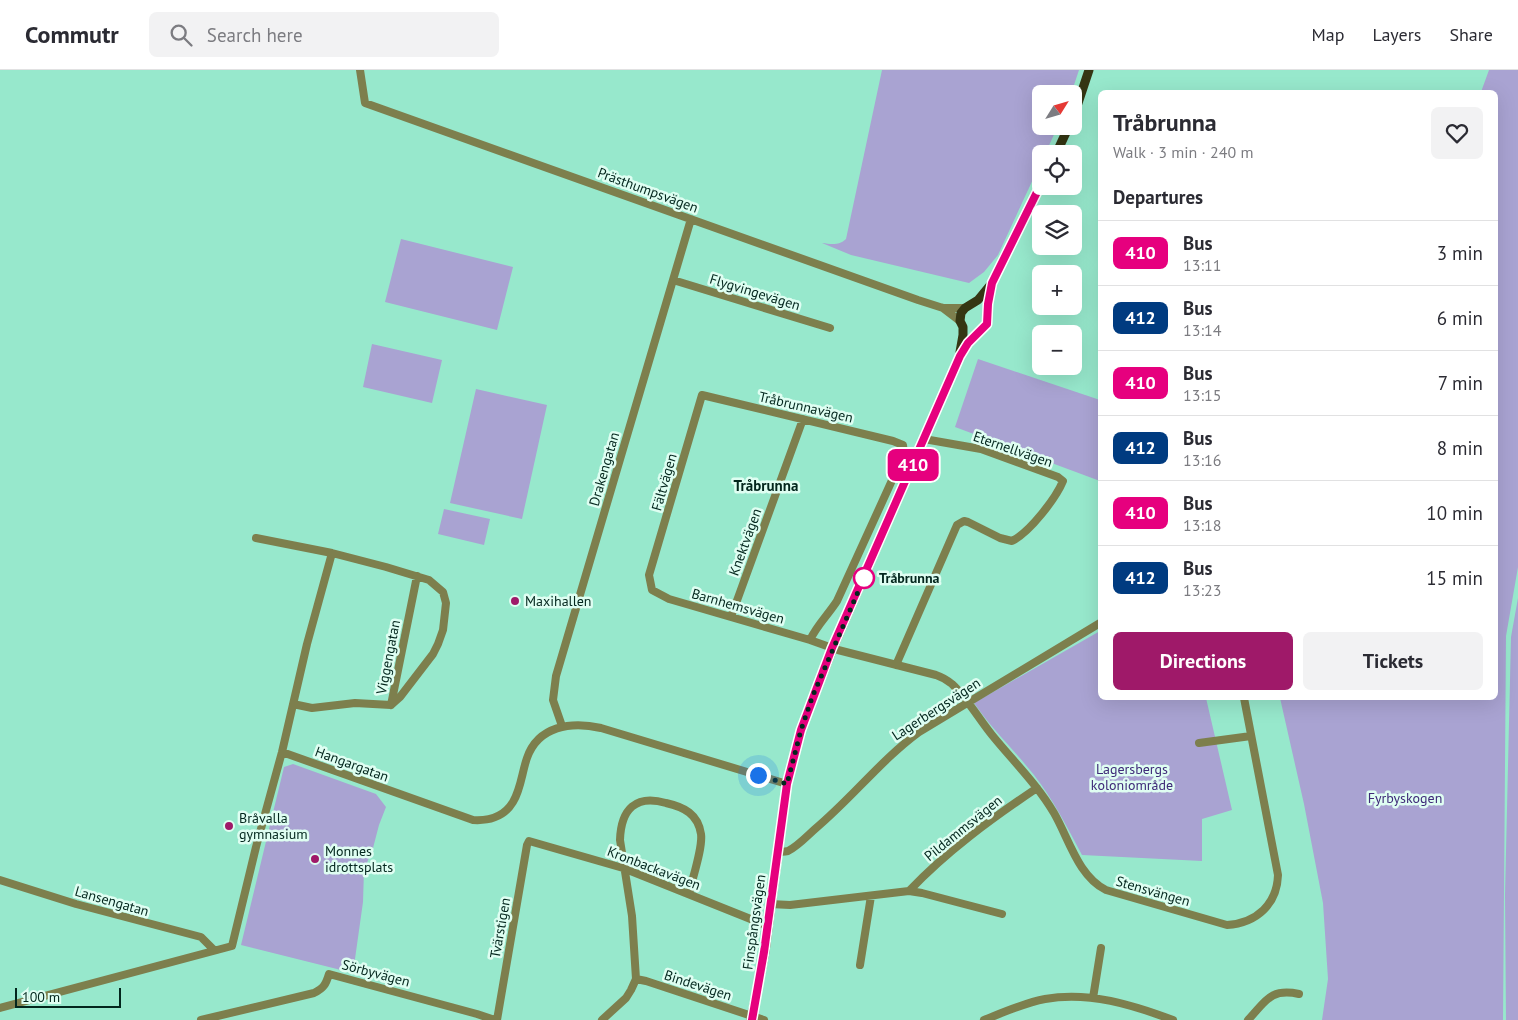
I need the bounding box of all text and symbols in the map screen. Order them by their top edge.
search box [149,12,499,57]
text: Commutr [25,19,119,50]
icon: search [167,21,195,49]
text: Search here [207,23,303,47]
text: Map [1312,23,1344,46]
text: Layers [1372,23,1421,46]
text: Share [1449,23,1493,46]
north arrow [1032,85,1082,135]
map controls [1032,85,1082,375]
text: Tråbrunna [1113,107,1217,138]
button: heart [1431,107,1483,159]
text: Walk · 3 min · 240 m [1113,142,1253,162]
button: locate [1032,145,1082,195]
street label: Prästhumpsvägen [595,163,701,217]
text: Departures [1113,185,1203,209]
button: layers [1032,205,1082,255]
text: Bus [1183,231,1212,255]
text: 410 [1125,241,1156,264]
text: 3 min [1437,241,1483,265]
text: 13:11 [1183,255,1221,275]
button: + [1032,265,1082,315]
street label: Flygvingevägen [708,270,802,314]
text: Bus [1183,296,1212,320]
text: 412 [1125,306,1156,329]
text: 6 min [1437,306,1483,330]
text: 13:14 [1183,320,1221,340]
button: − [1032,325,1082,375]
text: Bus [1183,361,1212,385]
text: 410 [1125,371,1156,394]
text: 7 min [1438,371,1483,395]
text: 13:15 [1183,385,1221,405]
street label: Tråbrunnavägen [757,387,855,427]
text: Bus [1183,426,1212,450]
street label: Eternellvägen [971,427,1055,471]
street label: Drakengatan [585,430,623,508]
text: 412 [1125,436,1156,459]
text: 8 min [1437,436,1483,460]
line badge: 410 [884,449,942,481]
text: 13:16 [1183,450,1221,470]
street label: Fältvägen [647,451,681,513]
text: 410 [898,453,928,476]
district label: Tråbrunna [734,476,798,495]
text: Bus [1183,491,1212,515]
text: 410 [1125,501,1156,524]
text: 10 min [1426,501,1483,525]
street label: Knektvägen [725,506,765,578]
text: 13:18 [1183,515,1221,535]
text: Bus [1183,556,1212,580]
text: 412 [1125,566,1156,589]
text: 15 min [1426,566,1483,590]
marker: Tråbrunna [853,567,875,589]
place label: Tråbrunna [879,569,940,587]
text: 13:23 [1183,580,1221,600]
street label: Barnhemsvägen [690,584,786,628]
place label: Maxihallen [525,592,592,610]
marker: Maxihallen [509,595,521,607]
street label: Viggengatan [372,618,404,697]
button: Directions [1113,632,1293,690]
button: Tickets [1303,632,1483,690]
street label: Lagerbergsvägen [888,674,984,744]
street label: Hangargatan [313,742,391,786]
park label: Lagersbergs koloniområde [1091,760,1173,794]
your location [746,763,771,788]
park label: Fyrbyskogen [1368,789,1442,807]
street label: Pildammsvägen [921,791,1005,865]
place label: Bråvalla gymnasium [239,809,308,843]
marker: Bråvalla gymnasium [223,820,235,832]
place label: Monnes idrottsplats [325,842,393,876]
street label: Kronbackavägen [605,842,703,894]
marker: Monnes idrottsplats [309,853,321,865]
street label: Stensvängen [1114,872,1192,910]
street label: Finspångsvägen [738,873,770,971]
street label: Lansengatan [73,882,151,920]
street label: Tvärstigen [486,896,514,960]
street label: Sörbyvägen [340,955,412,991]
street label: Bindevägen [662,966,734,1004]
scale bar [15,985,121,1008]
text: 100 m [22,988,60,1006]

